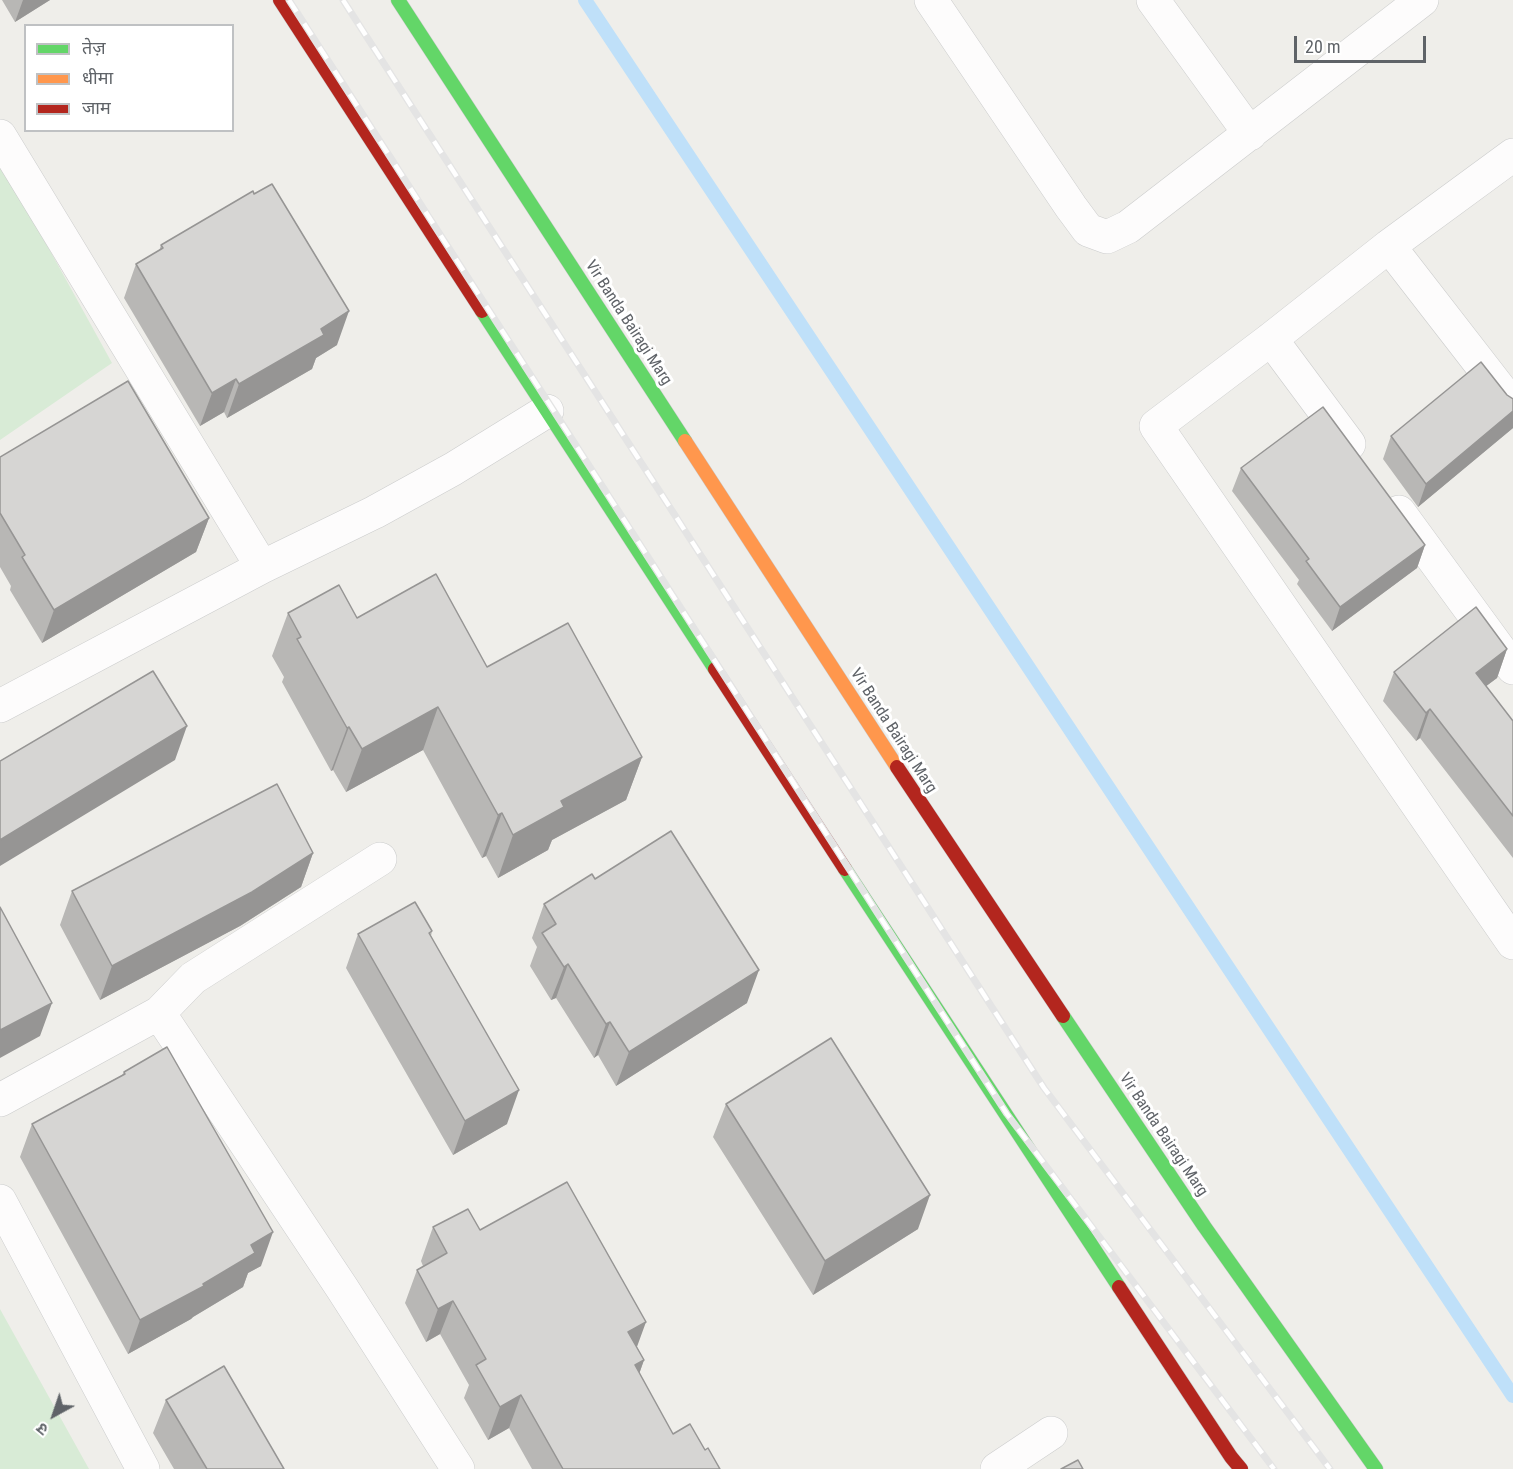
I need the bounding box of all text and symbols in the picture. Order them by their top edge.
legend [24,24,234,132]
scale bar [1297,24,1429,62]
text: 20 m [1305,36,1340,57]
text: तेज़ [82,37,106,58]
text: धीमा [82,67,113,88]
text: जाम [82,97,111,118]
street label: Vir Banda Bairagi Marg [581,257,675,389]
street label: Vir Banda Bairagi Marg [846,665,940,797]
street label: Vir Banda Bairagi Marg [1115,1070,1211,1200]
north arrow [24,1385,84,1445]
text: उ [32,1419,52,1439]

